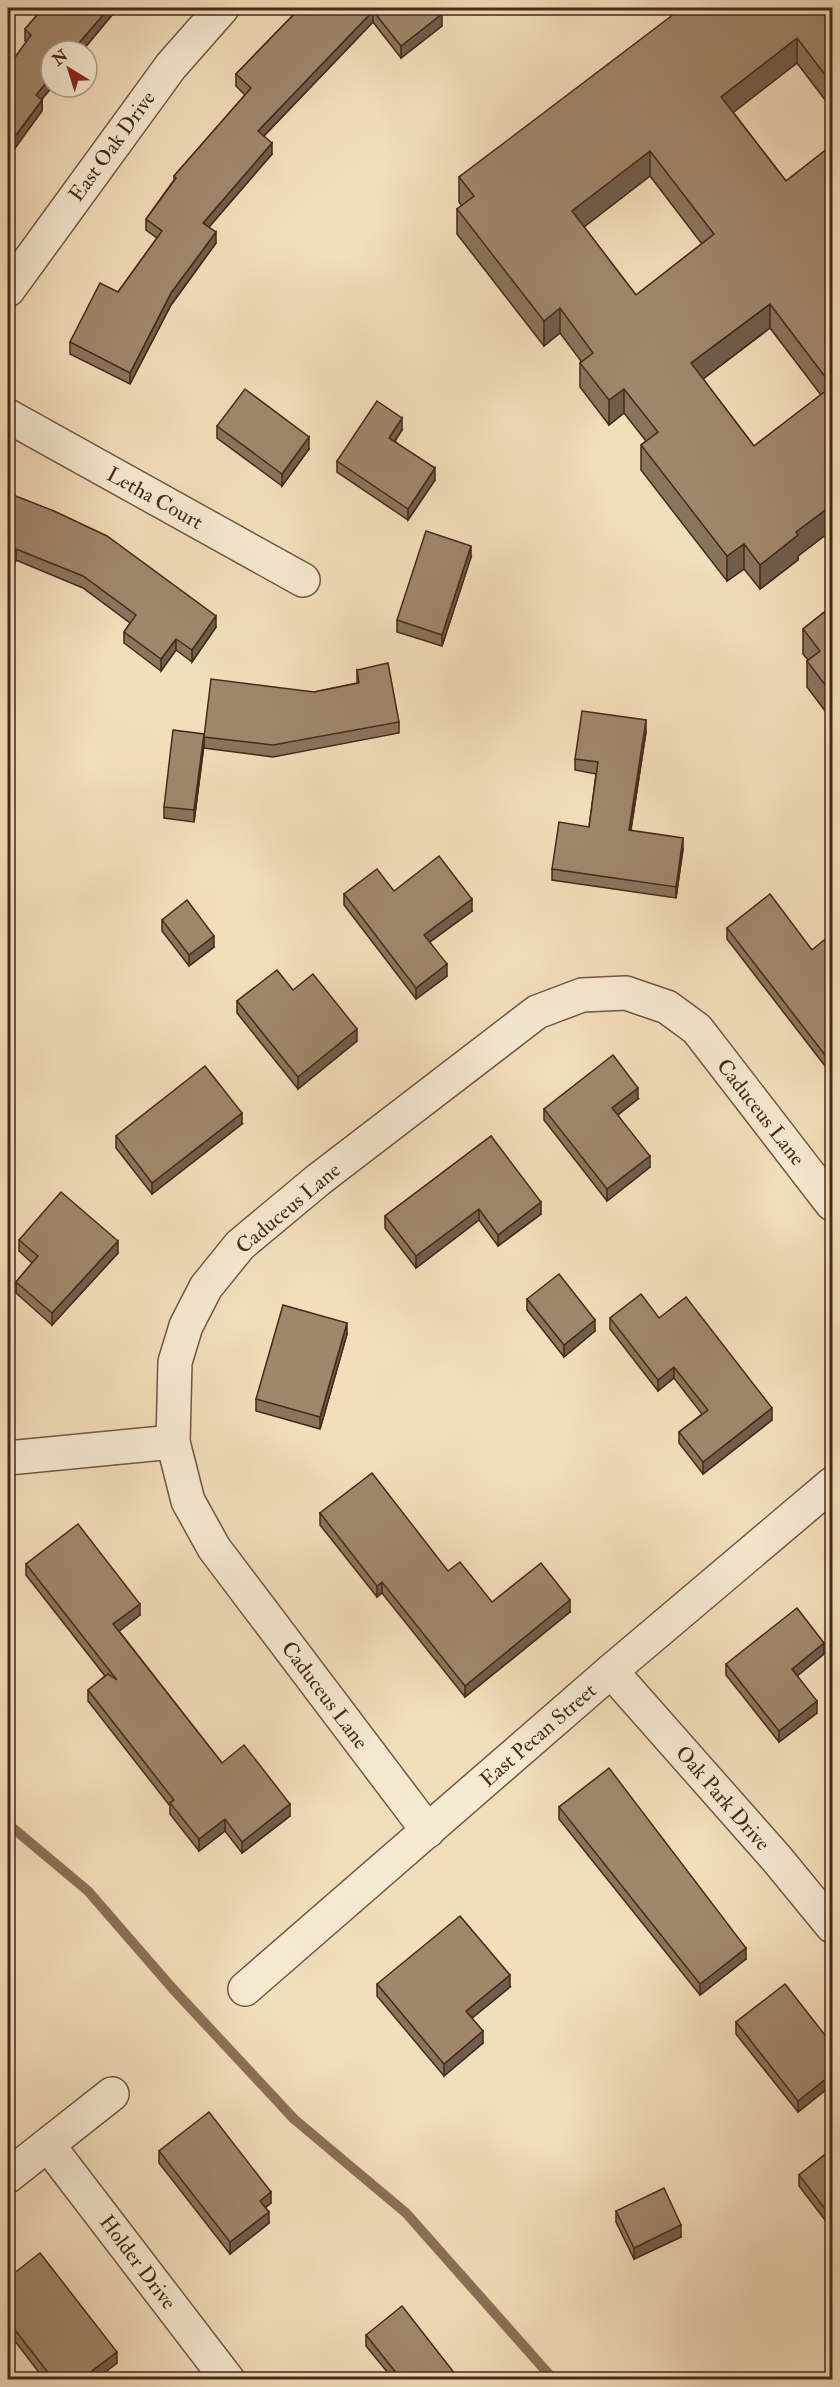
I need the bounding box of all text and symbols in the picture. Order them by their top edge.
north arrow [39,39,99,99]
text: N [48,45,73,71]
street label: East Oak Drive [63,85,162,207]
street label: Letha Court [102,461,208,536]
street label: Caduceus Lane [710,1053,811,1171]
street label: Caduceus Lane [230,1157,346,1260]
street label: Caduceus Lane [275,1636,374,1755]
street label: East Pecan Street [475,1677,602,1793]
street label: Oak Park Drive [669,1740,776,1857]
street label: Holder Drive [93,2210,182,2315]

